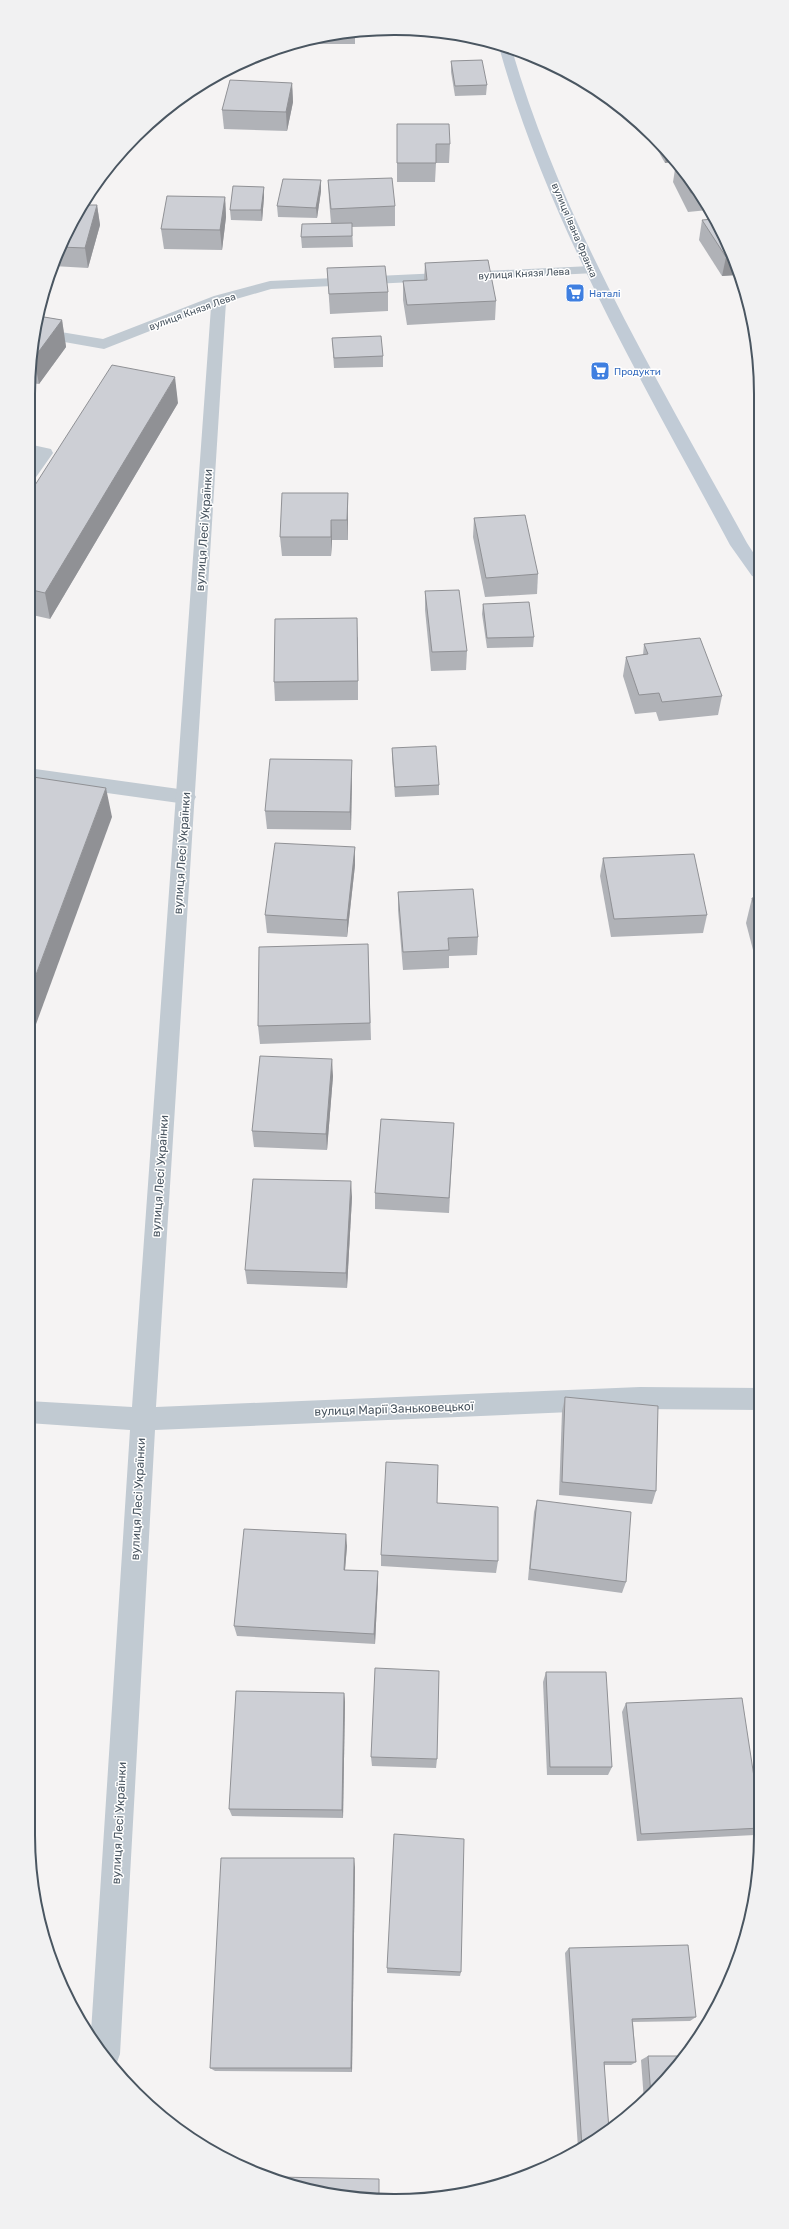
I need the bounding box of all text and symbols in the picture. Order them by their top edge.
street label: вулиця Івана Франка [549,181,599,280]
street label: вулиця Князя Лева [478,266,570,282]
supermarket icon: Наталi [564,282,586,304]
place label: Наталi [589,288,621,300]
street label: вулиця Князя Лева [147,291,237,333]
supermarket icon: Продукти [589,360,611,382]
place label: Продукти [614,366,661,378]
street label: вулиця Лесі Українки [193,468,215,592]
street label: вулиця Лесі Українки [171,791,193,915]
street label: вулиця Лесі Українки [149,1114,171,1238]
street label: вулиця Марії Заньковецької [314,1399,475,1419]
street label: вулиця Лесі Українки [128,1437,148,1561]
street label: вулиця Лесі Українки [109,1761,129,1885]

